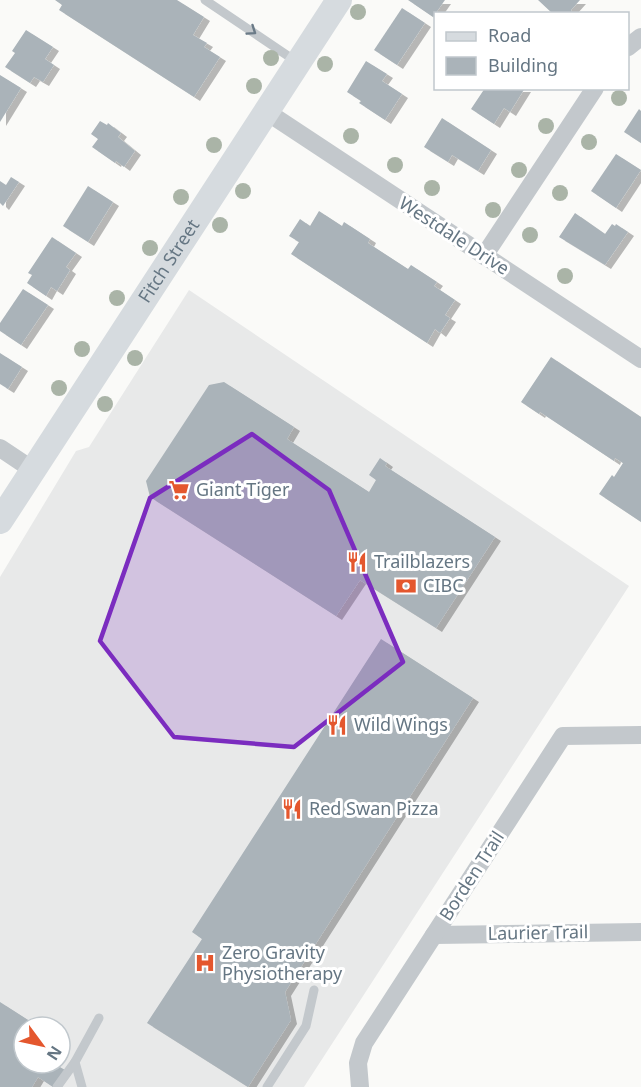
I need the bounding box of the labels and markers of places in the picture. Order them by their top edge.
place label: Giant Tiger [196,477,290,501]
supermarket icon: Giant Tiger [167,478,191,502]
place label: Trailblazers [374,549,470,573]
restaurant icon: Trailblazers [345,550,369,574]
place label: CIBC [423,573,464,597]
bank icon: CIBC [394,574,418,598]
place label: Wild Wings [354,712,448,736]
restaurant icon: Wild Wings [325,713,349,737]
place label: Red Swan Pizza [309,796,439,820]
restaurant icon: Red Swan Pizza [280,797,304,821]
place label: Zero Gravity Physiotherapy [222,940,343,985]
hospital icon: Zero Gravity Physiotherapy [193,951,217,975]

